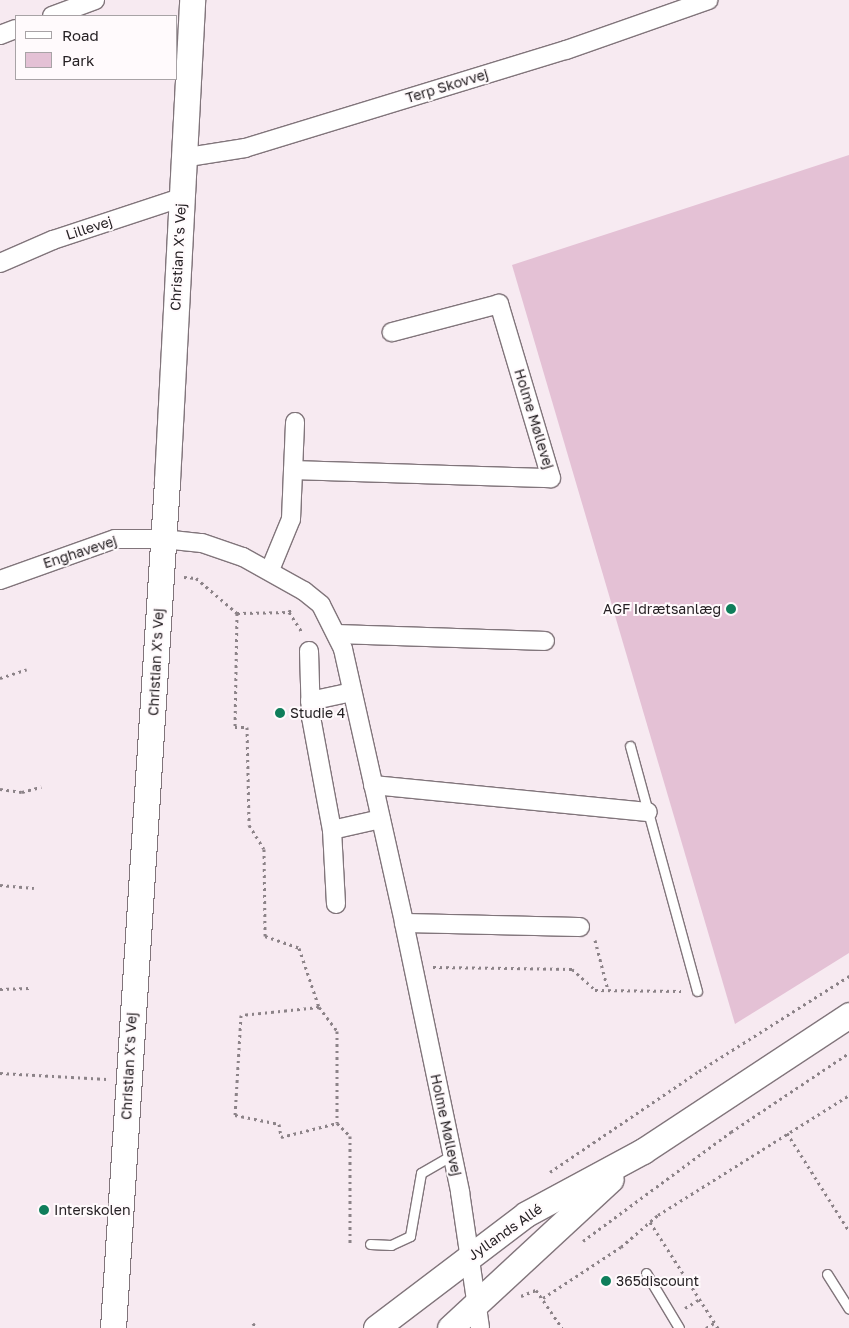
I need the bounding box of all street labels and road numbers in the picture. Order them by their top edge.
street label: Terp Skovvej [404,65,490,107]
street label: Christian X's Vej [167,203,189,311]
street label: Lillevej [64,213,114,243]
street label: Holme Møllevej [511,367,557,471]
street label: Enghavevej [41,532,119,572]
street label: Christian X's Vej [145,608,167,716]
street label: Christian X's Vej [118,1012,140,1120]
street label: Holme Møllevej [427,1072,465,1178]
street label: Jyllands Allé [465,1200,545,1264]

